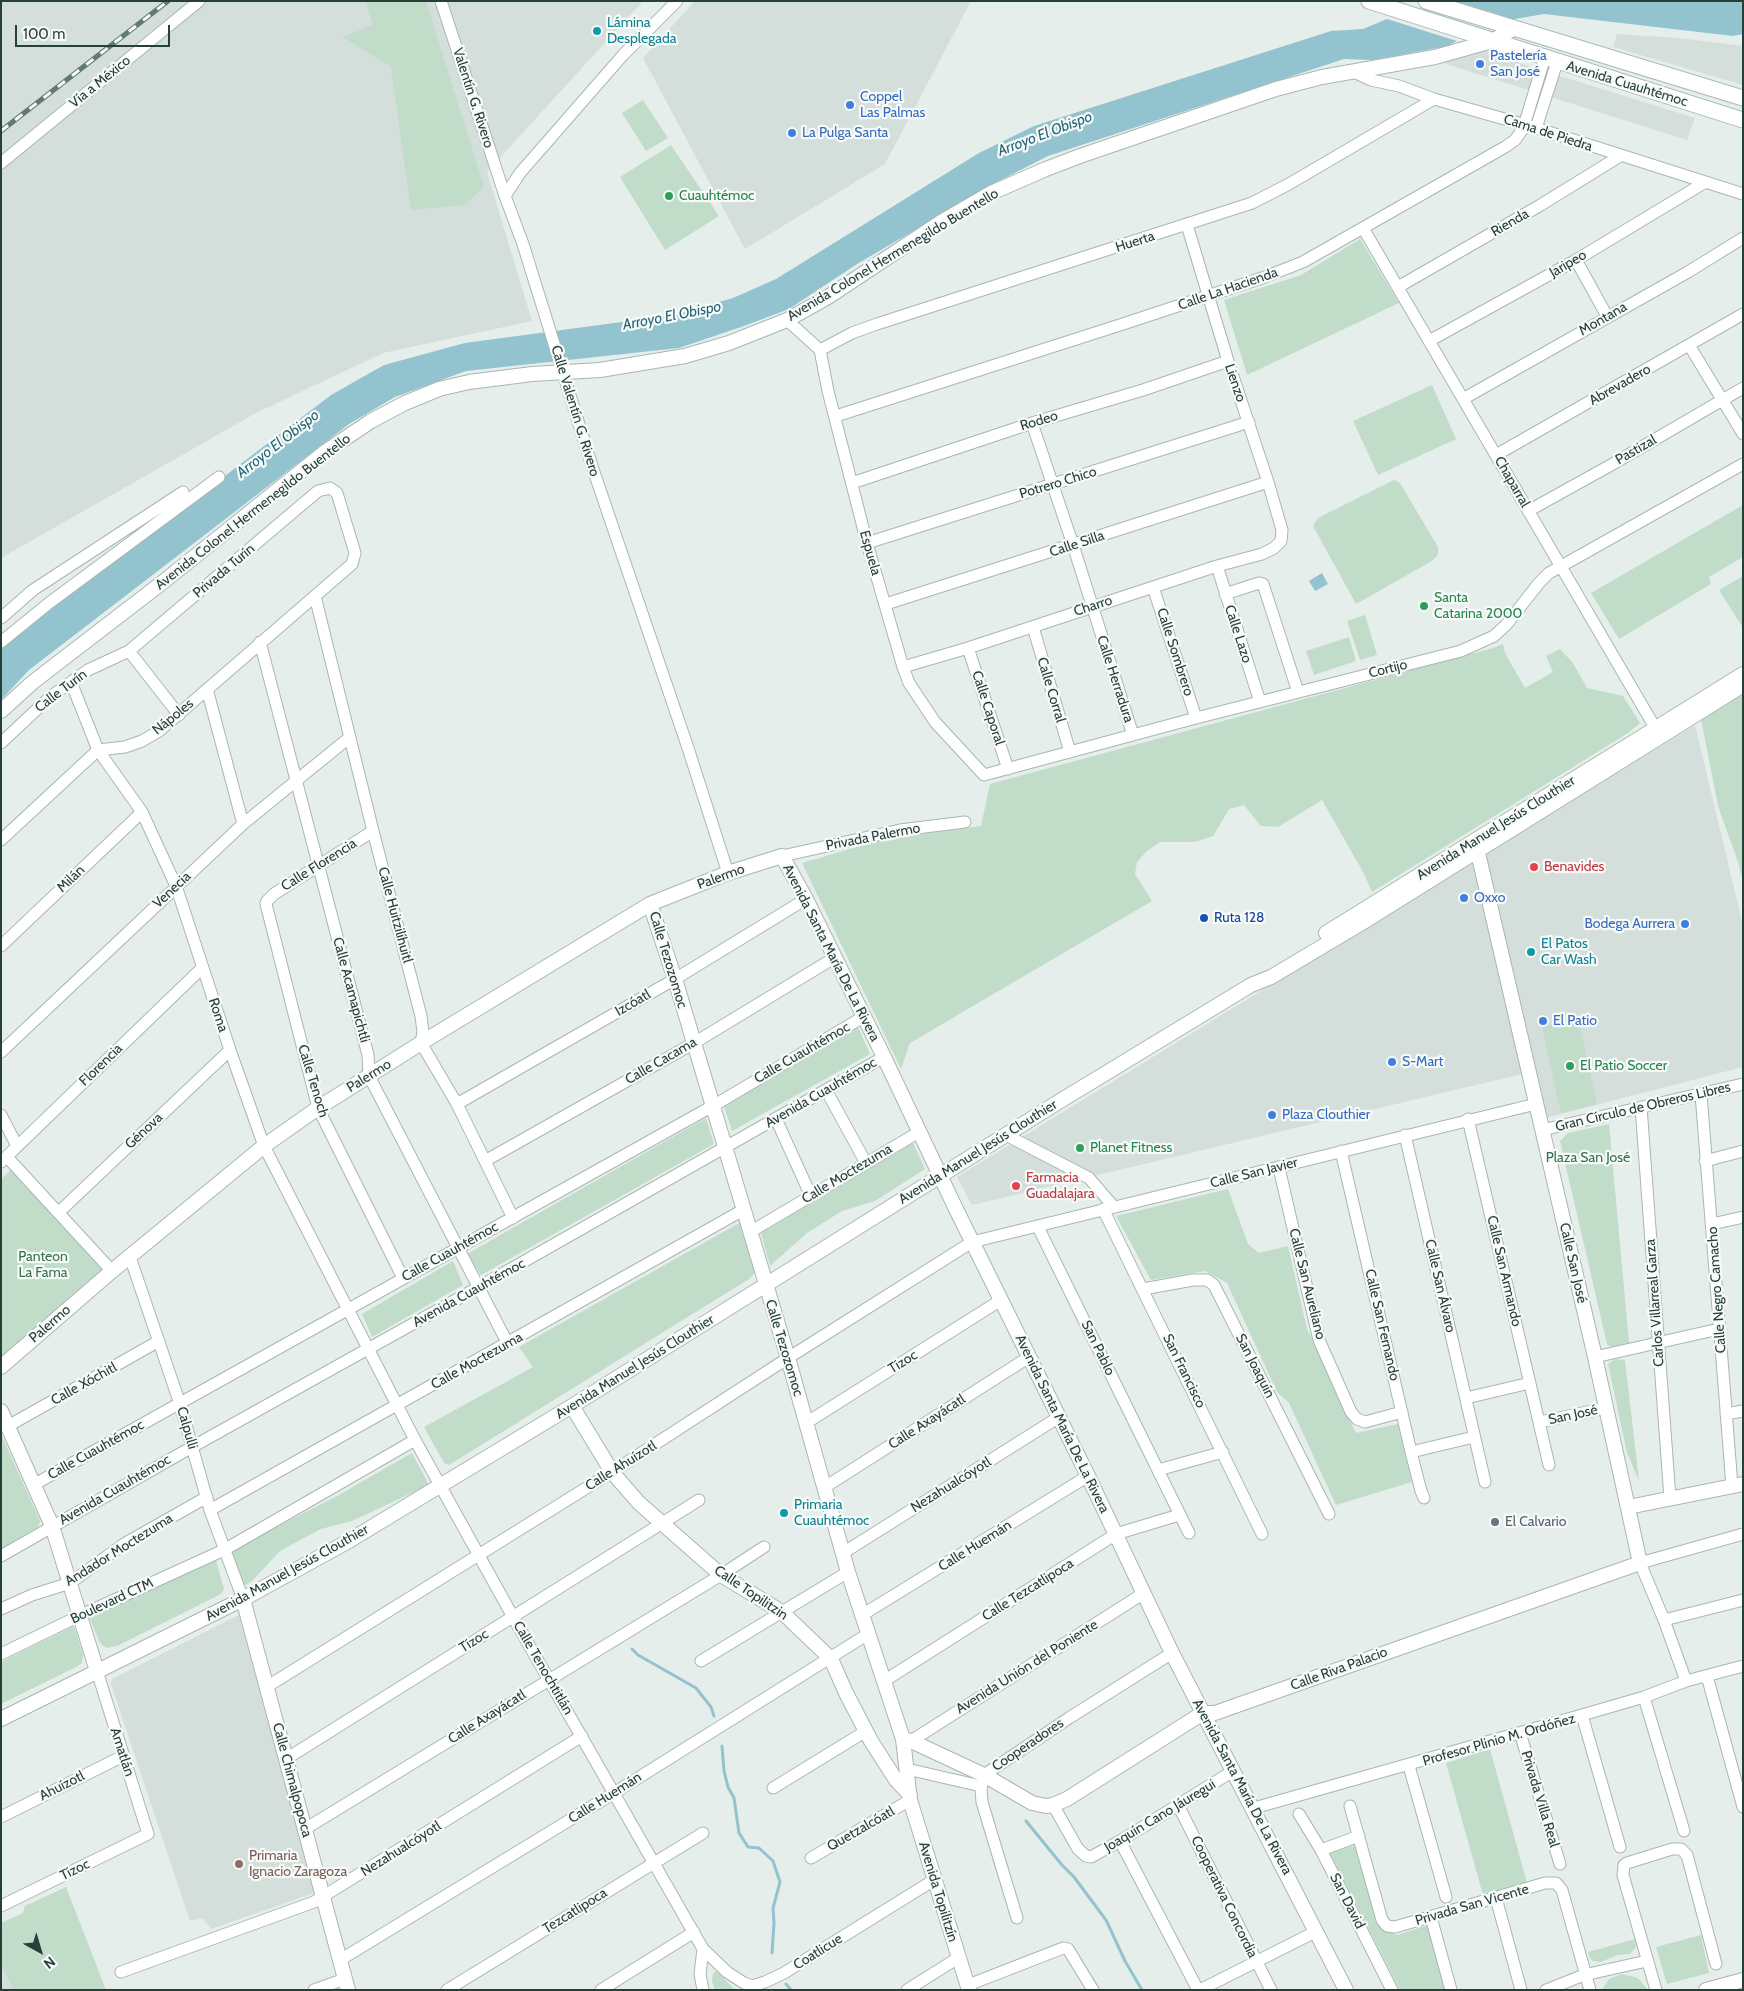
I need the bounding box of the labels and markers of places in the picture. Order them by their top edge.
place label: Lámina Desplegada [607,15,676,48]
marker: Lámina Desplegada [591,25,603,37]
place label: Pastelería San José [1490,48,1547,80]
marker: Pastelería San José [1474,58,1486,70]
place label: Coppel Las Palmas [860,89,925,121]
marker: Coppel Las Palmas [844,99,856,111]
place label: La Pulga Santa [802,125,888,141]
marker: La Pulga Santa [786,127,798,139]
place label: Cuauhtémoc [679,188,754,204]
marker: Cuauhtémoc [663,190,675,202]
place label: Santa Catarina 2000 [1434,590,1522,622]
marker: Santa Catarina 2000 [1418,600,1430,612]
place label: Benavides [1544,859,1604,875]
marker: Benavides [1528,861,1540,873]
place label: Oxxo [1474,890,1505,906]
marker: Oxxo [1458,892,1470,904]
place label: Ruta 128 [1214,910,1265,926]
marker: Ruta 128 [1198,912,1210,924]
place label: Bodega Aurrera [1584,916,1675,932]
marker: Bodega Aurrera [1679,918,1691,930]
place label: El Patos Car Wash [1541,936,1597,969]
marker: El Patos Car Wash [1525,946,1537,958]
place label: El Patio [1553,1013,1597,1029]
marker: El Patio [1537,1015,1549,1027]
place label: S-Mart [1402,1054,1443,1070]
marker: S-Mart [1386,1056,1398,1068]
place label: El Patio Soccer [1580,1058,1667,1074]
marker: El Patio Soccer [1564,1060,1576,1072]
place label: Plaza Clouthier [1282,1107,1370,1123]
marker: Plaza Clouthier [1266,1109,1278,1121]
place label: Planet Fitness [1090,1140,1172,1156]
marker: Planet Fitness [1074,1142,1086,1154]
place label: Farmacia Guadalajara [1026,1170,1095,1202]
marker: Farmacia Guadalajara [1010,1180,1022,1192]
place label: Primaria Cuauhtémoc [794,1497,869,1530]
marker: Primaria Cuauhtémoc [778,1507,790,1519]
place label: El Calvario [1505,1514,1566,1530]
marker: El Calvario [1489,1516,1501,1528]
place label: Primaria Ignacio Zaragoza [249,1848,347,1880]
marker: Primaria Ignacio Zaragoza [233,1858,245,1870]

